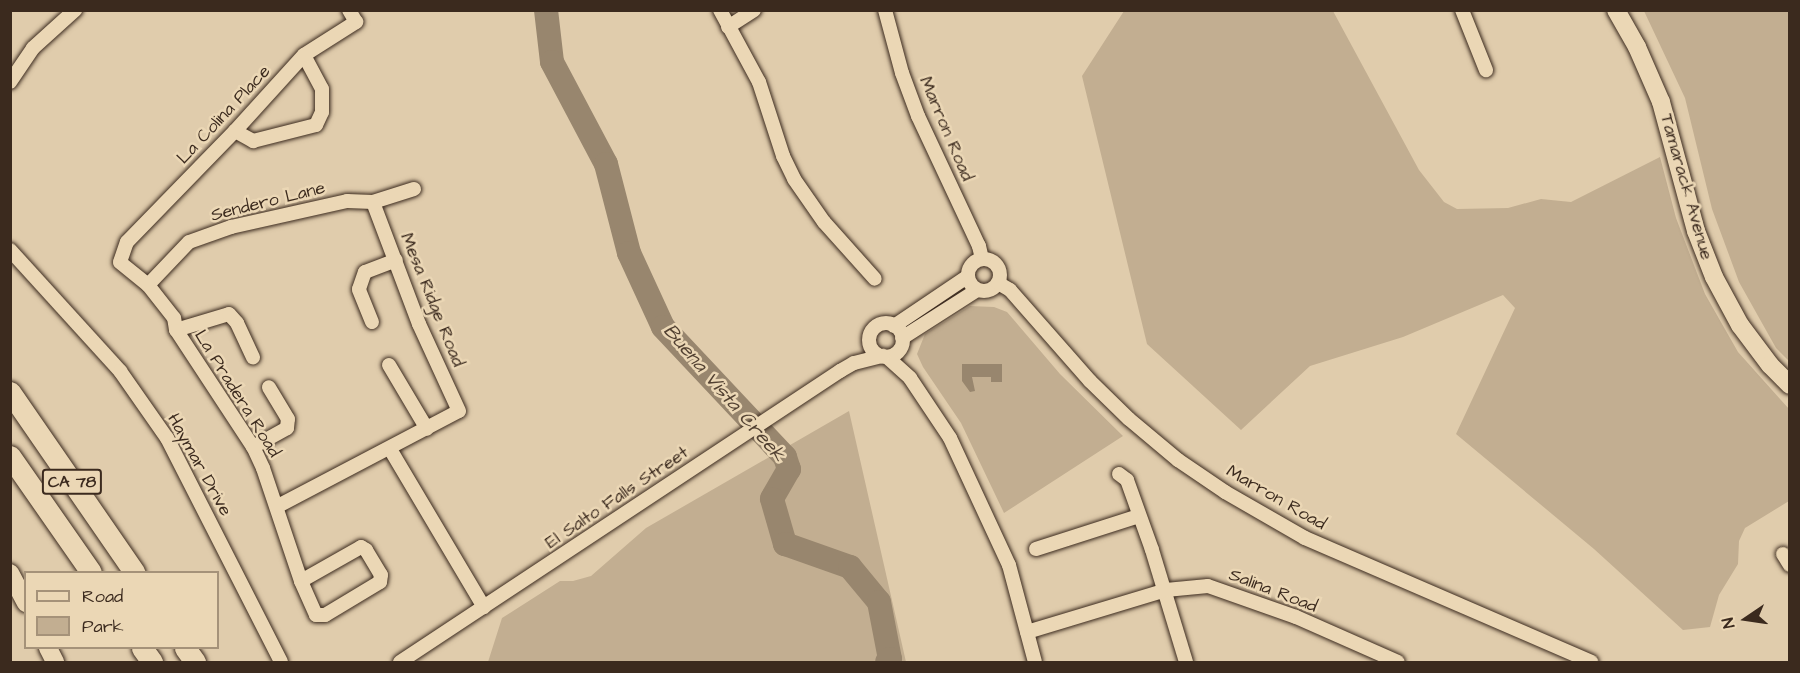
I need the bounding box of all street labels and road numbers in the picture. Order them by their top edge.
street label: La Colina Place [173,61,275,169]
street label: Marron Road [914,73,978,185]
street label: Tamarack Avenue [1655,112,1717,262]
street label: Sendero Lane [209,177,327,227]
street label: Mesa Ridge Road [395,230,469,370]
street label: La Pradera Road [189,326,285,462]
street label: Haymar Drive [162,410,236,520]
street label: El Salto Falls Street [541,442,693,554]
street label: Marron Road [1222,461,1330,535]
road number: CA 78 [40,469,104,495]
street label: Salina Road [1226,564,1320,618]

